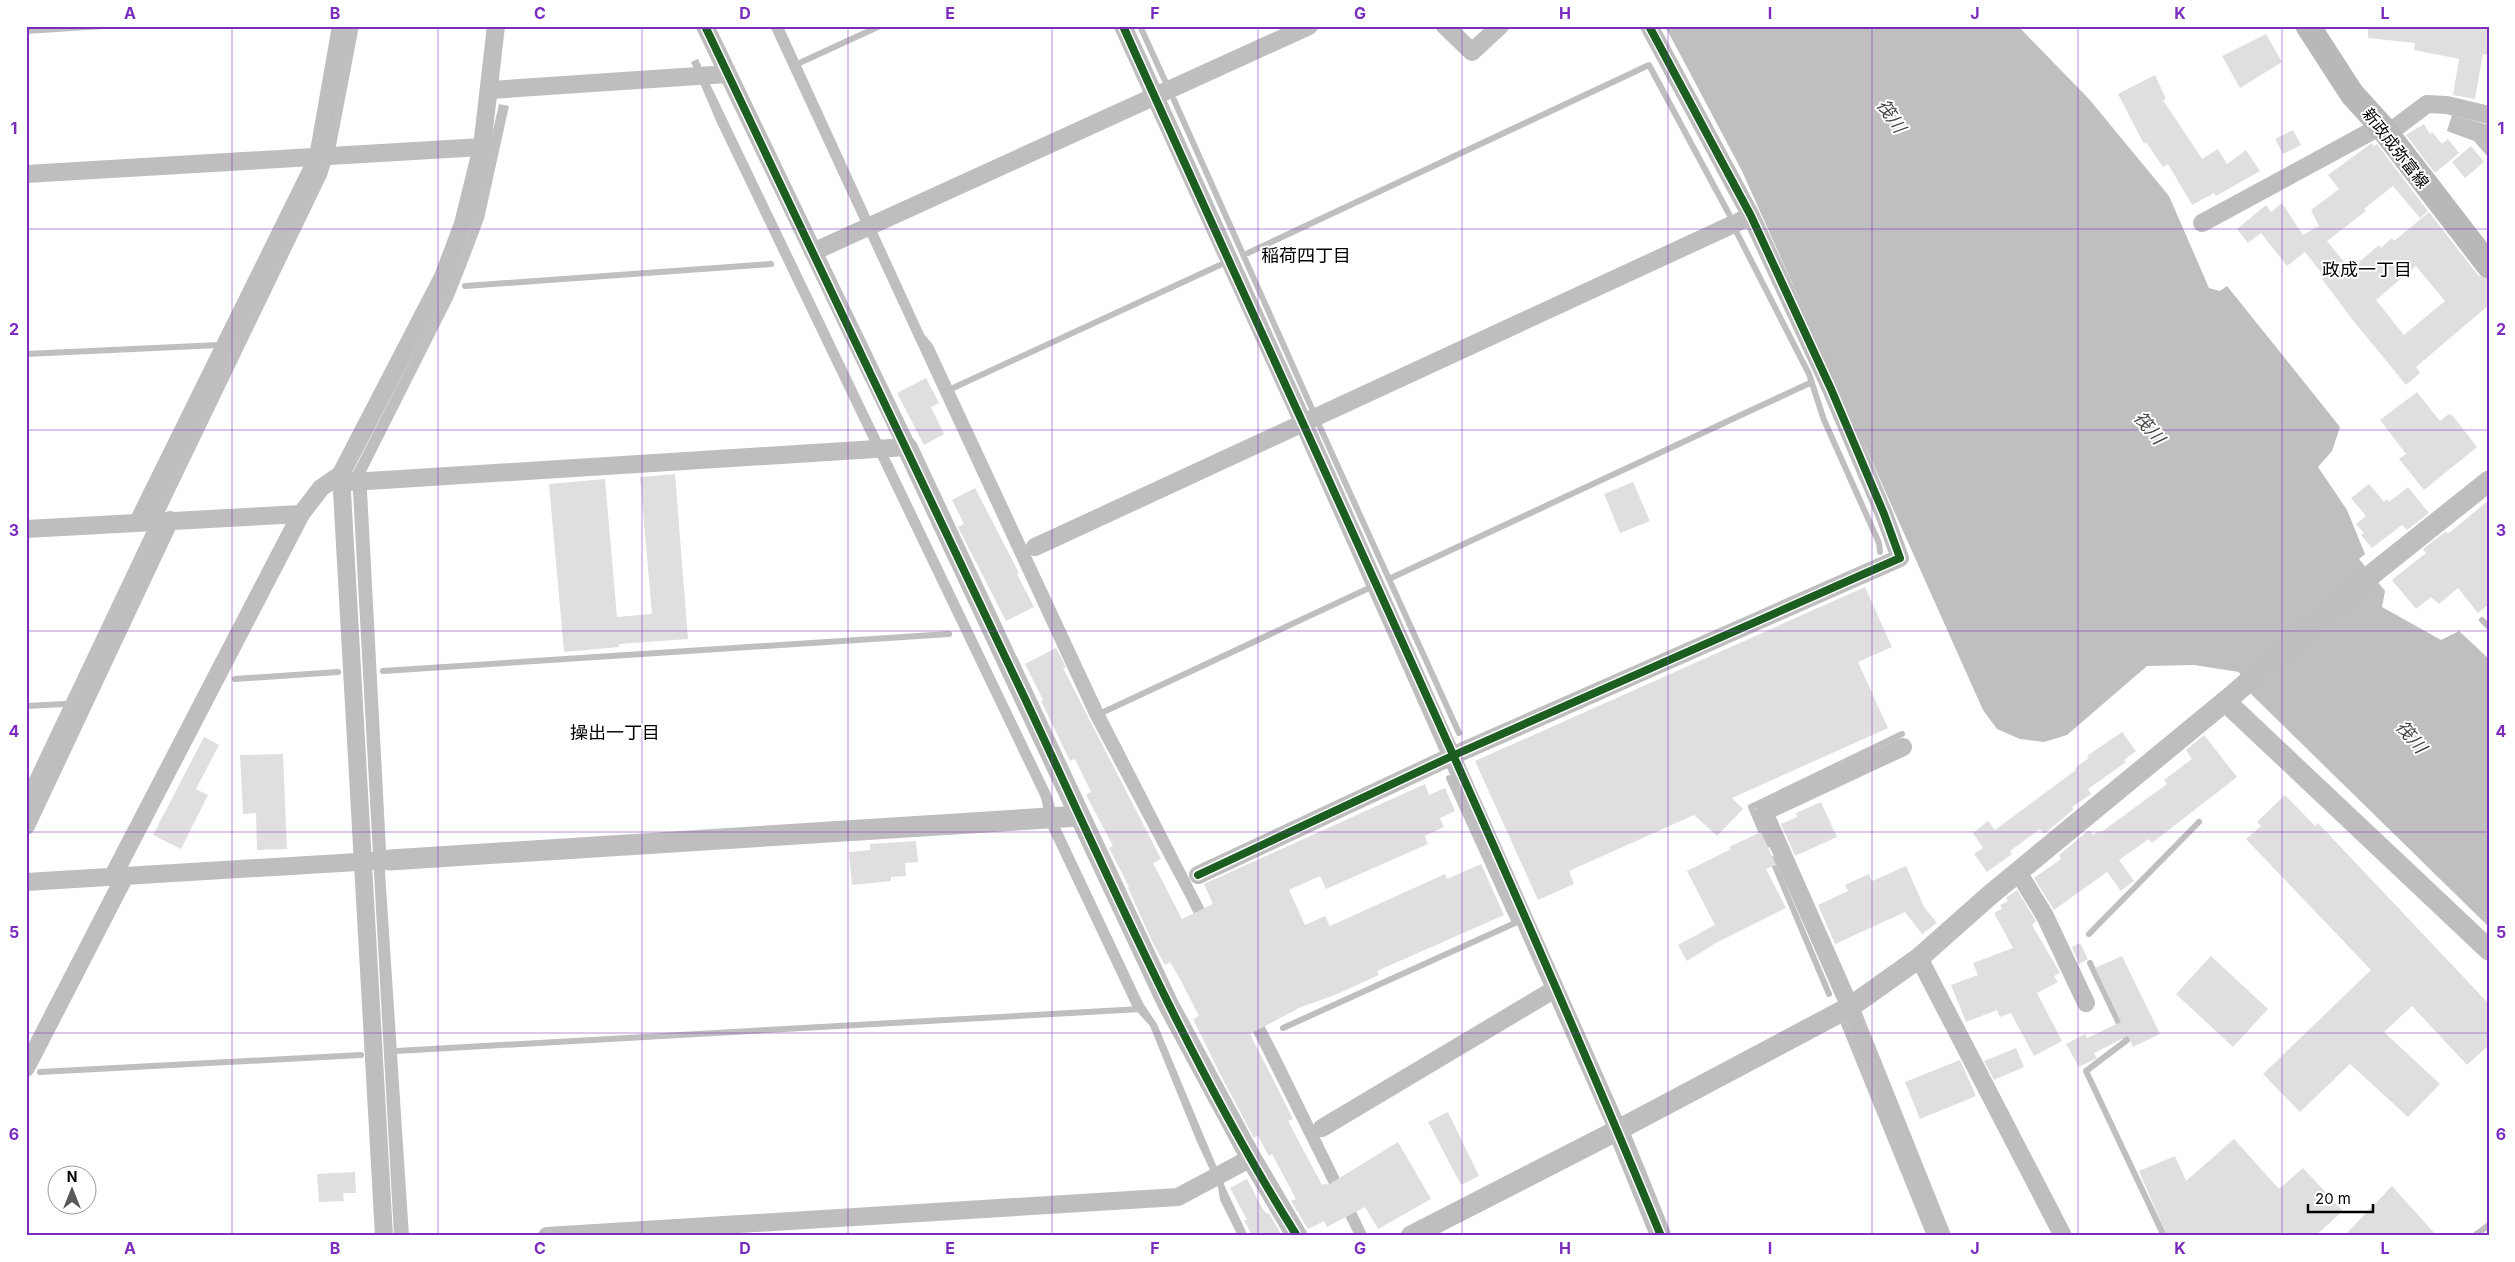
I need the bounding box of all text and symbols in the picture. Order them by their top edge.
text: A [124,3,136,23]
text: B [330,3,340,23]
text: C [534,3,546,23]
text: D [739,3,751,23]
text: E [945,3,955,23]
text: F [1150,3,1160,23]
text: G [1354,3,1366,23]
text: H [1559,3,1571,23]
text: I [1768,3,1772,23]
text: J [1970,3,1980,23]
text: K [2174,3,2186,23]
text: L [2380,3,2390,23]
water label: 筏川 [1873,95,1911,138]
street label: 新政成弥富線 [2359,104,2433,192]
text: 1 [11,118,17,138]
text: 1 [2498,118,2504,138]
district label: 稲荷四丁目 [1261,245,1351,266]
district label: 政成一丁目 [2322,259,2412,280]
text: 2 [9,319,19,339]
text: 2 [2496,319,2506,339]
water label: 筏川 [2130,407,2170,450]
text: 3 [9,520,19,540]
text: 3 [2496,520,2506,540]
water label: 筏川 [2392,716,2432,759]
text: 4 [9,721,20,741]
text: 4 [2496,721,2507,741]
district label: 操出一丁目 [570,722,660,743]
text: 5 [9,922,19,942]
text: 5 [2496,922,2506,942]
text: 6 [9,1124,19,1144]
text: 6 [2496,1124,2506,1144]
north arrow [48,1164,98,1214]
text: N [67,1168,77,1185]
scale bar [2308,1182,2372,1214]
text: 20 m [2315,1189,2351,1208]
text: A [124,1238,136,1258]
text: B [330,1238,340,1258]
text: C [534,1238,546,1258]
text: D [739,1238,751,1258]
text: E [945,1238,955,1258]
text: F [1150,1238,1160,1258]
text: G [1354,1238,1366,1258]
text: H [1559,1238,1571,1258]
text: I [1768,1238,1772,1258]
text: J [1970,1238,1980,1258]
text: K [2174,1238,2186,1258]
text: L [2380,1238,2390,1258]

